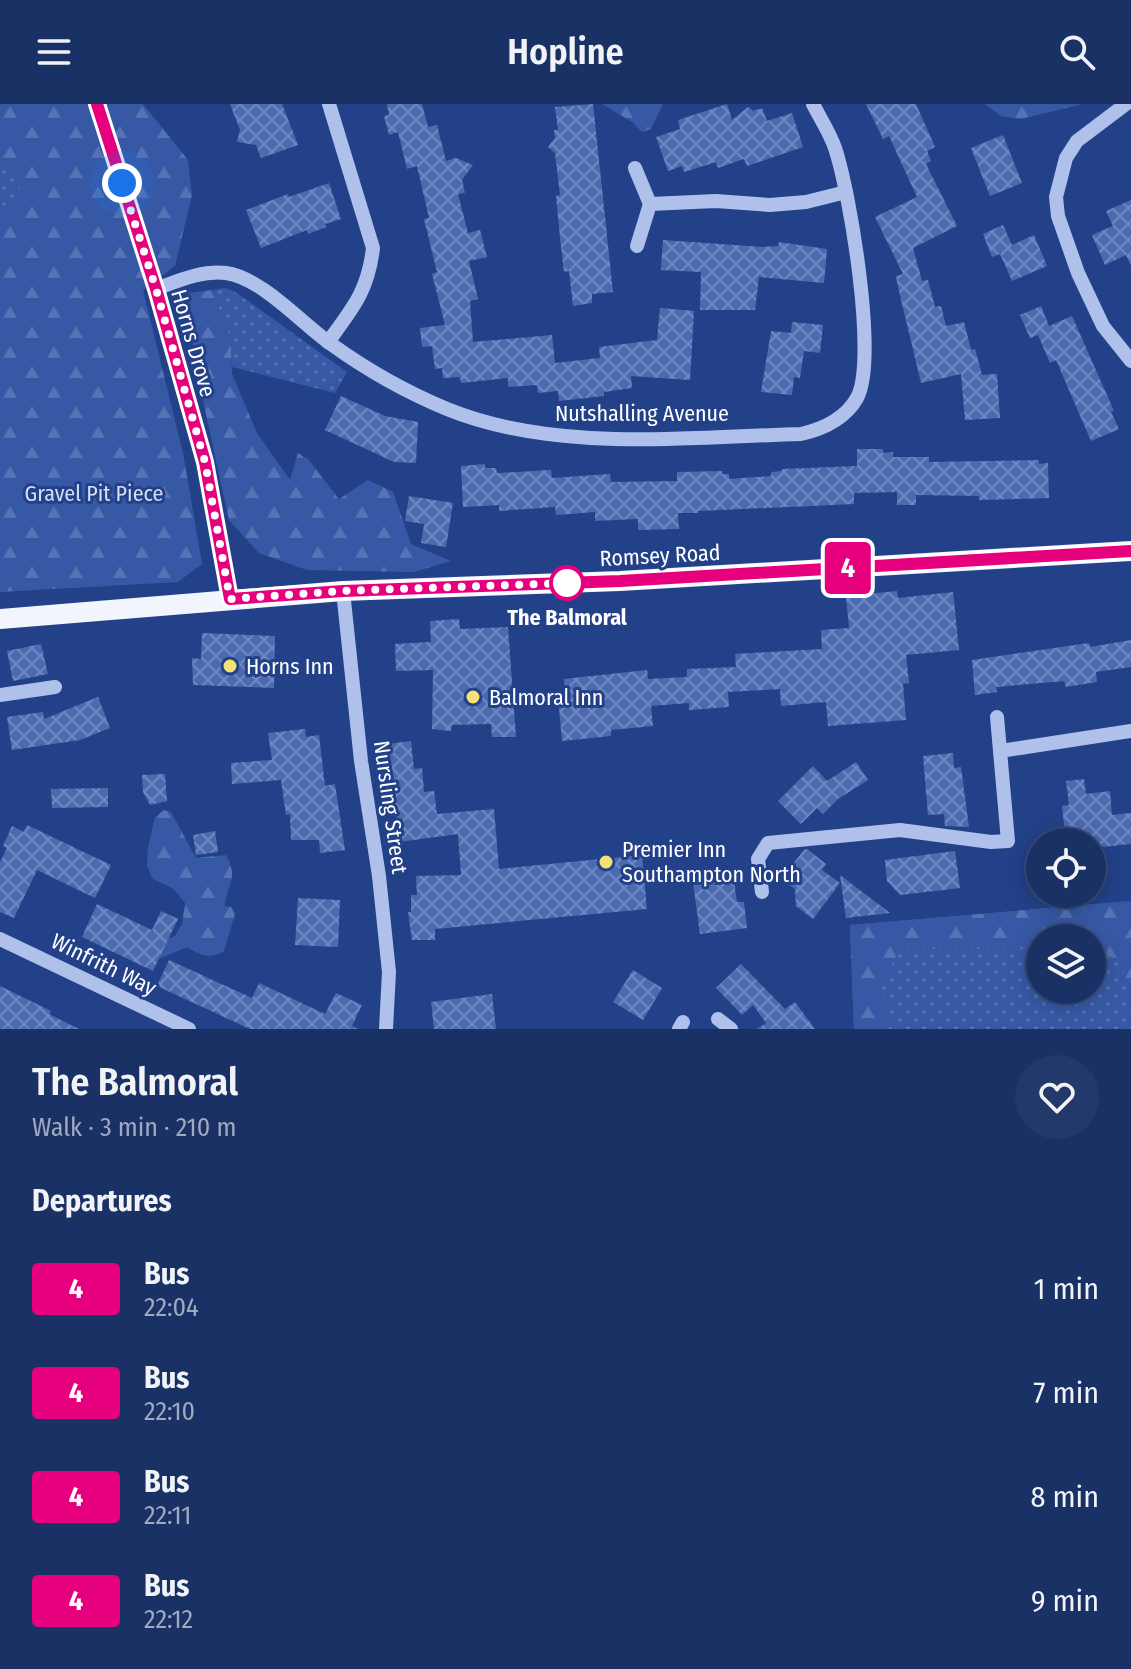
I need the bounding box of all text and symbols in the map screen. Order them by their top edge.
icon: menu [32,30,76,74]
text: Hopline [507,30,624,74]
icon: search [1055,30,1099,74]
your location [102,163,142,203]
street label: Horns Drove [165,286,222,400]
street label: Nutshalling Avenue [555,400,729,427]
park label: Gravel Pit Piece [25,480,163,507]
street label: Romsey Road [599,539,721,572]
line badge: 4 [822,542,874,594]
text: 4 [841,551,855,584]
marker: The Balmoral [550,566,584,600]
place label: The Balmoral [507,604,628,631]
place label: Horns Inn [246,653,334,680]
marker: Horns Inn [221,657,239,675]
place label: Balmoral Inn [489,684,603,711]
marker: Balmoral Inn [464,688,482,706]
street label: Nursling Street [368,739,413,876]
map controls [1026,828,1106,1004]
button: locate [1026,828,1106,908]
place label: Premier Inn Southampton North [622,836,801,888]
marker: Premier Inn Southampton North [597,853,615,871]
button: layers [1026,924,1106,1004]
street label: Winfrith Way [47,927,161,1002]
button: heart [1015,1055,1099,1139]
text: The Balmoral [32,1059,238,1105]
text: Walk · 3 min · 210 m [32,1112,236,1143]
text: Departures [32,1183,172,1219]
text: Bus [144,1256,189,1292]
text: 1 min [1034,1271,1099,1307]
text: 4 [69,1272,83,1305]
text: 22:04 [144,1292,199,1323]
text: Bus [144,1360,189,1396]
text: 7 min [1033,1375,1099,1411]
text: 4 [69,1376,83,1409]
text: 22:10 [144,1396,195,1427]
text: Bus [144,1464,189,1500]
text: 8 min [1031,1479,1099,1515]
text: 4 [69,1480,83,1513]
text: 22:11 [144,1500,191,1531]
text: Bus [144,1568,189,1604]
text: 9 min [1031,1583,1099,1619]
text: 4 [69,1584,83,1617]
text: 22:12 [144,1604,193,1635]

